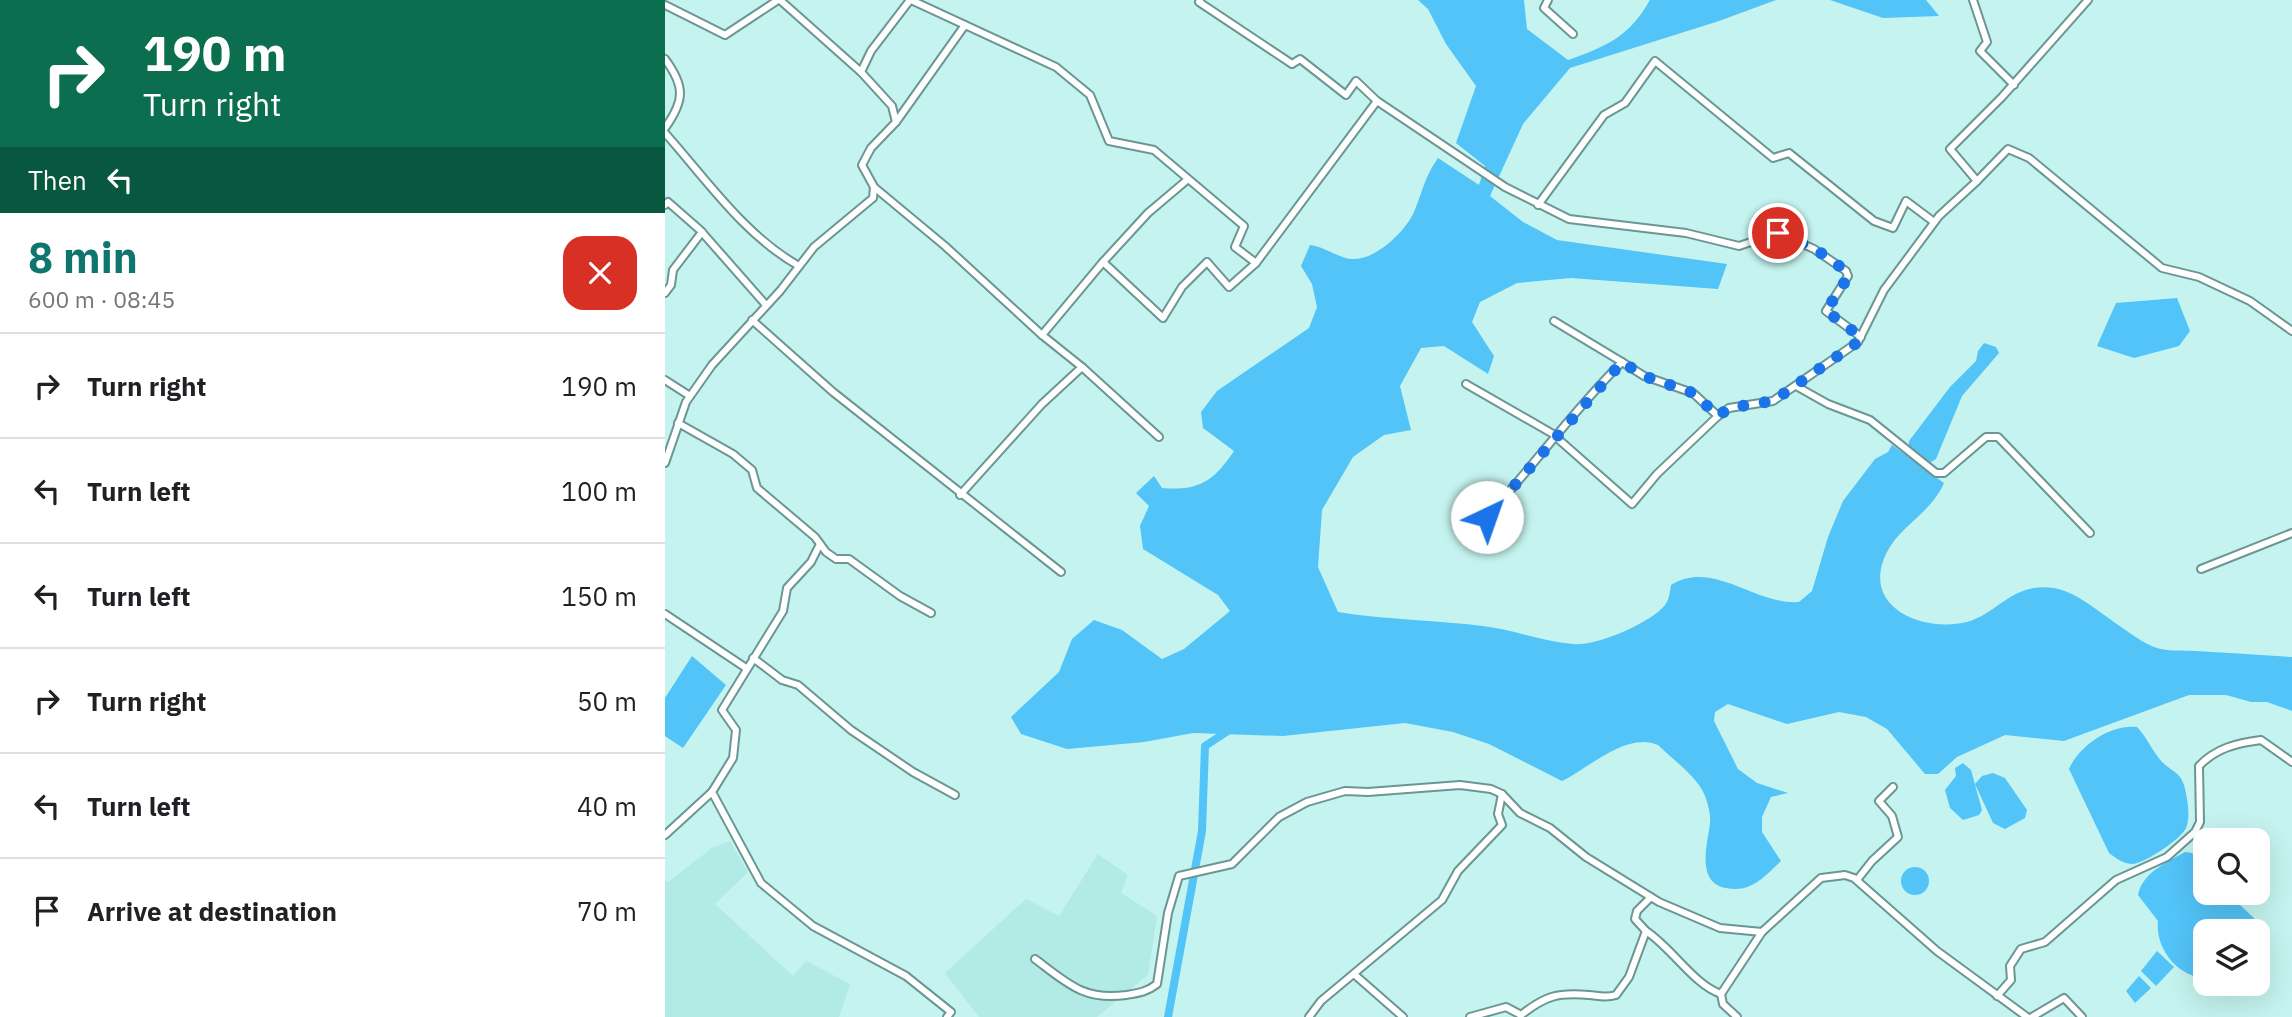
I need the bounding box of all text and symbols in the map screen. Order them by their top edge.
text: 190 m [143,21,287,84]
icon: right [28,28,119,119]
text: Turn right [143,83,281,125]
icon: left [101,161,139,199]
text: Then [28,163,87,197]
pin [1748,203,1808,263]
icon: arrive [1759,214,1797,252]
text: 8 min [28,230,138,285]
button: close [563,236,637,310]
text: 600 m · 08:45 [28,284,175,314]
icon: right [28,367,66,405]
text: Turn right [87,369,206,403]
text: 190 m [561,369,637,403]
icon: left [28,472,66,510]
text: Turn left [87,474,190,508]
text: 100 m [561,474,637,508]
position arrow [1450,480,1524,554]
icon: left [28,577,66,615]
text: Turn left [87,579,190,613]
text: 150 m [561,579,637,613]
icon: right [28,682,66,720]
text: Turn right [87,684,206,718]
text: 50 m [577,684,637,718]
icon: left [28,787,66,825]
text: Turn left [87,789,190,823]
text: 40 m [577,789,637,823]
map controls [2193,828,2270,996]
button: search [2193,828,2270,905]
icon: arrive [28,892,66,930]
text: Arrive at destination [87,894,337,928]
text: 70 m [577,894,637,928]
button: layers [2193,919,2270,996]

